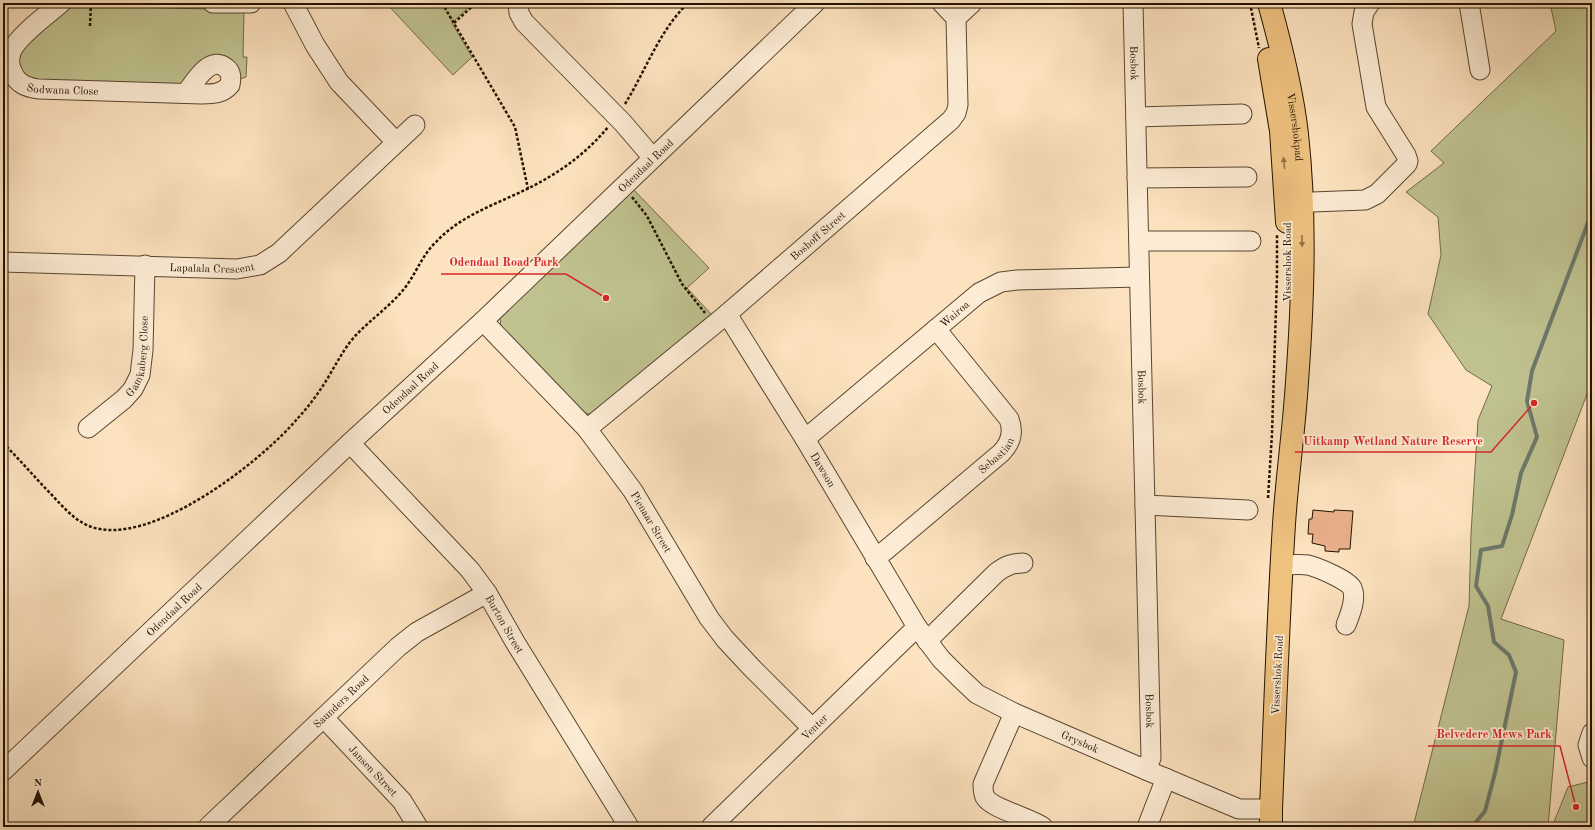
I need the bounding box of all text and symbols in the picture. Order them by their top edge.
street label: Bosbok [1127,46,1139,81]
street label: Sodwana Close [25,83,99,98]
street label: Vissershokpad [1284,92,1304,162]
street label: Odendaal Road [617,137,676,195]
one-way arrow [1280,157,1287,169]
street label: Boshoff Street [789,210,848,263]
street label: Vissershok Road [1283,222,1294,302]
one-way arrow [1299,235,1305,248]
callout: Odendaal Road Park [441,250,566,274]
text: Odendaal Road Park [449,257,559,269]
street label: Lapalala Crescent [169,262,256,276]
street label: Wairoa [939,299,973,330]
street label: Gamkaberg Close [124,316,151,400]
street label: Odendaal Road [381,361,441,417]
street label: Bosbok [1135,369,1147,405]
callout: Uitkamp Wetland Nature Reserve [1295,428,1491,452]
street label: Sebastian [977,436,1017,476]
text: Uitkamp Wetland Nature Reserve [1303,436,1483,448]
street label: Dawson [807,451,837,490]
street label: Pienaar Street [628,490,673,555]
street label: Odendaal Road [145,582,205,639]
street label: Burton Street [482,594,525,656]
street label: Vissershok Road [1271,635,1286,715]
street label: Saunders Road [312,673,372,731]
street label: Bosbok [1142,693,1154,729]
street label: Venter [800,712,831,743]
callout: Belvedere Mews Park [1428,722,1560,746]
text: Belvedere Mews Park [1436,729,1552,741]
street label: Grysbok [1059,730,1100,756]
street label: Jansen Street [346,744,399,799]
north arrow [18,772,58,812]
text: N [34,778,43,789]

